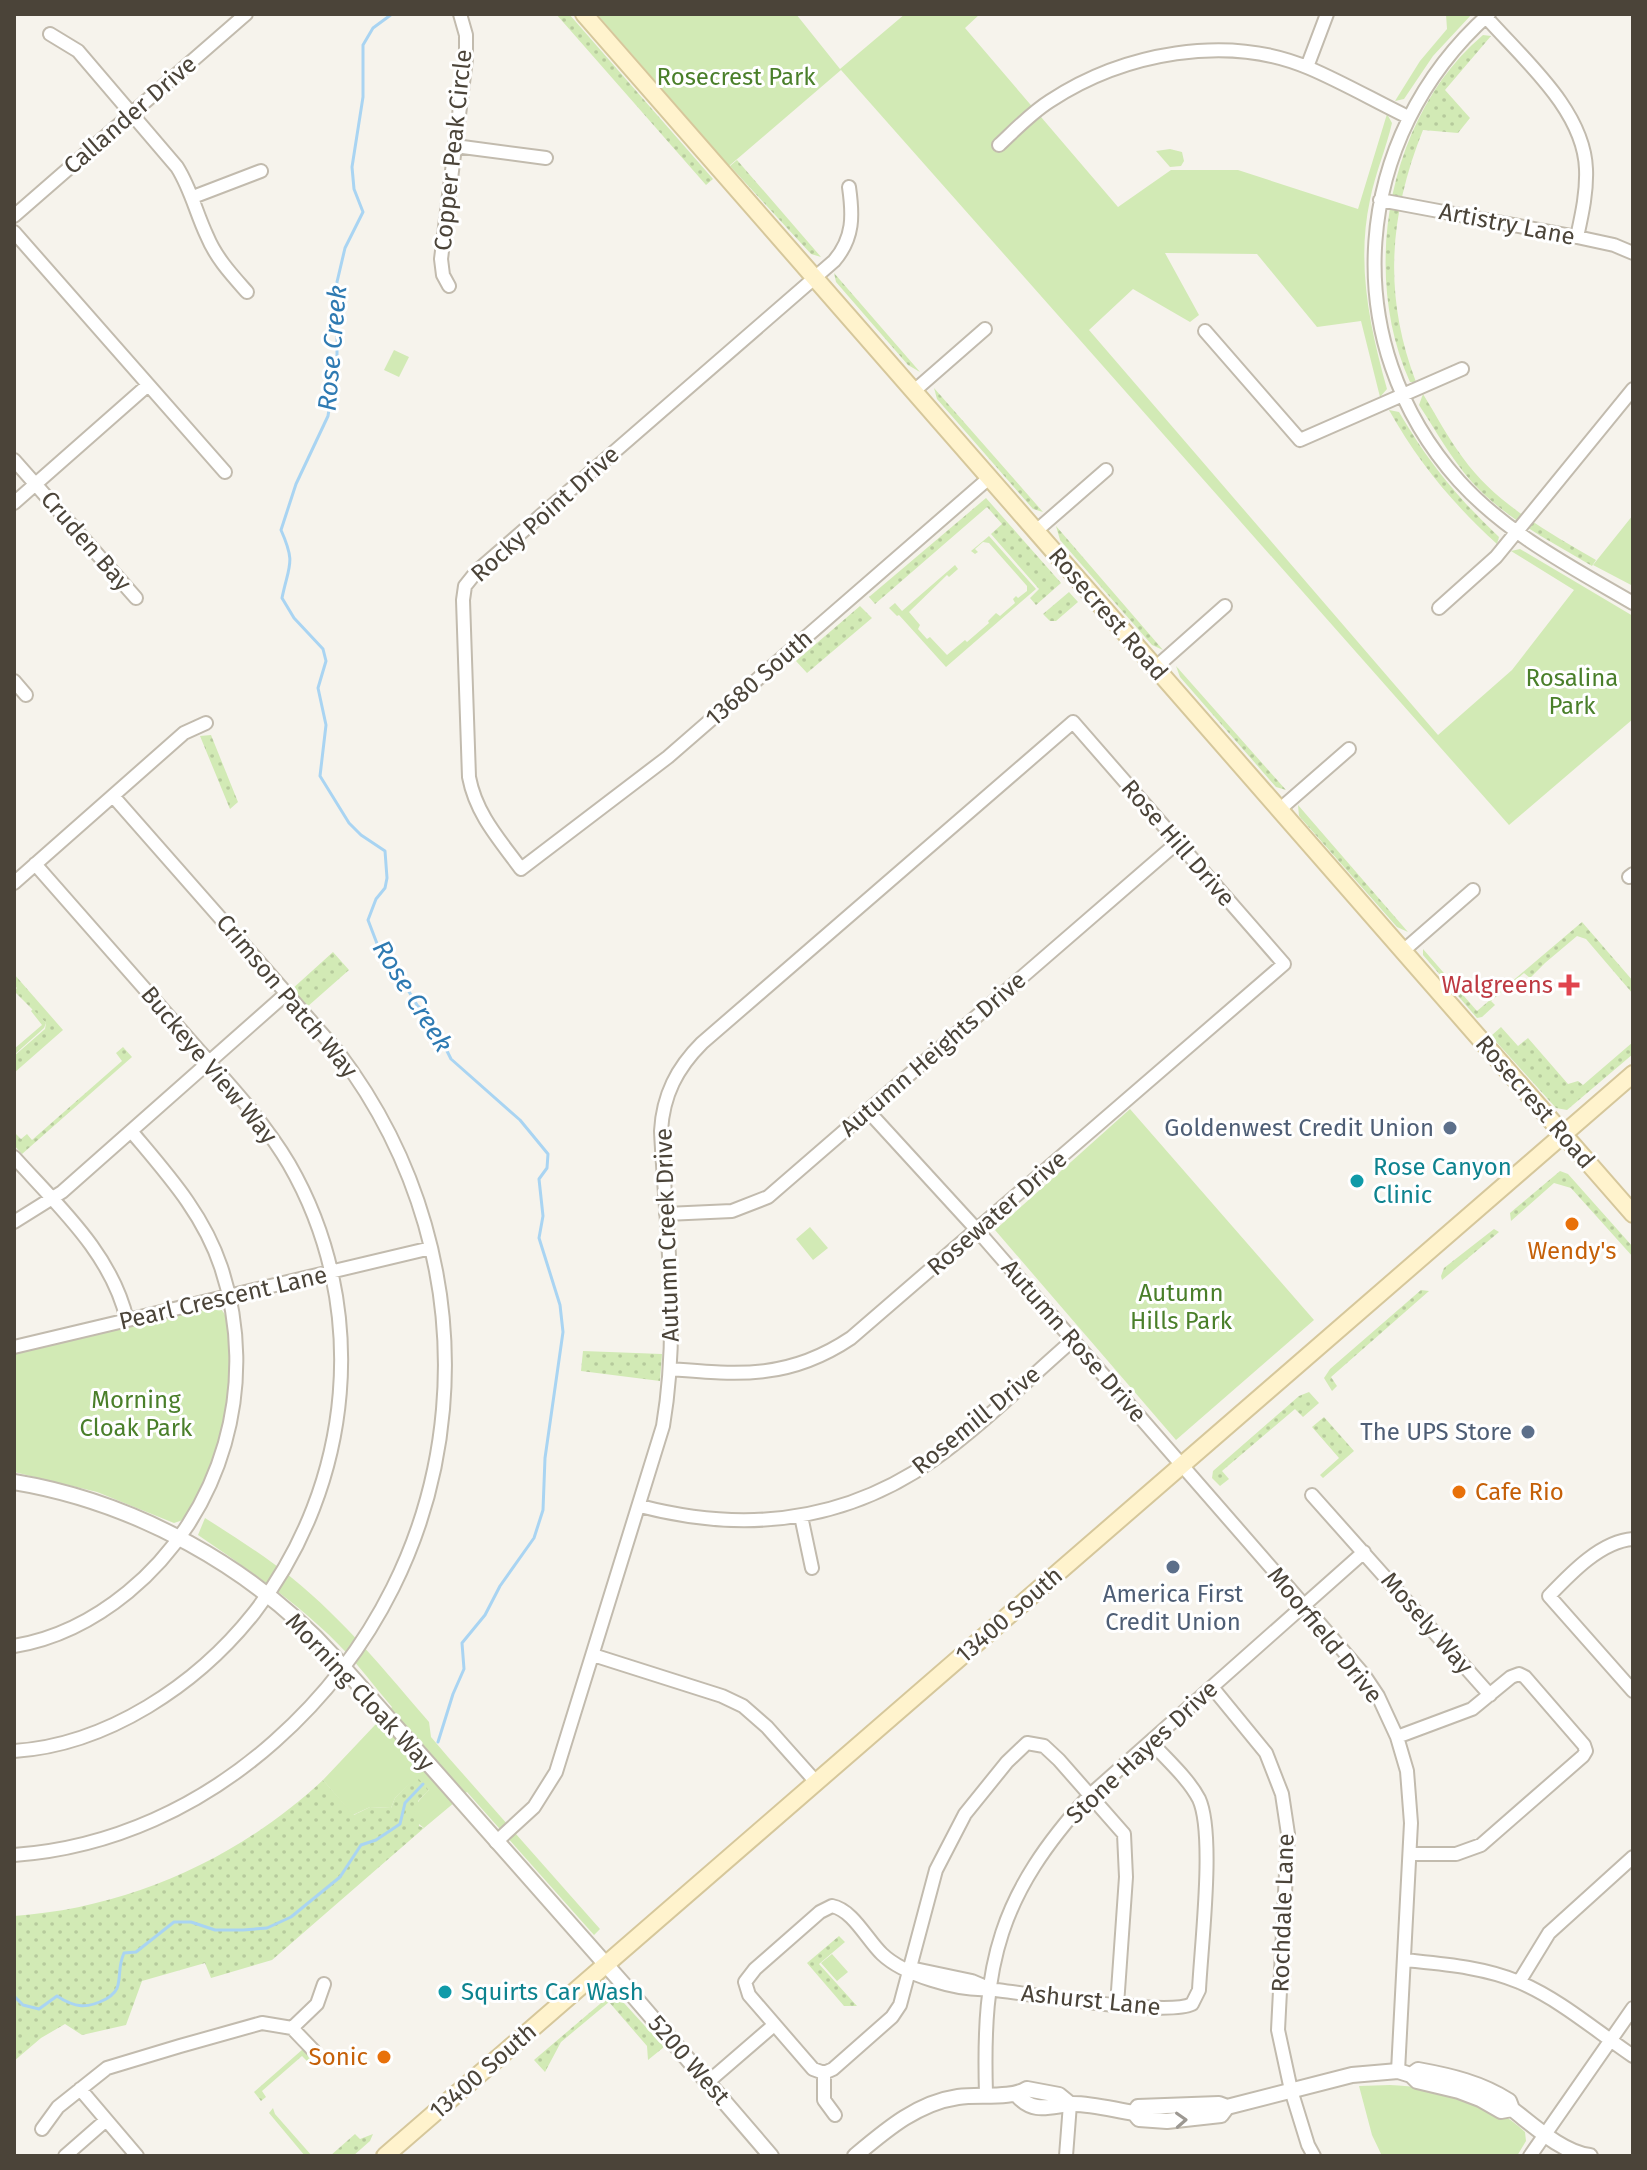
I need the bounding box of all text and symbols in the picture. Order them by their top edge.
street label: Copper Peak Circle [429,48,477,252]
street label: Callander Drive [58,50,202,180]
park label: Rosecrest Park [656,63,816,91]
street label: Artistry Lane [1437,197,1577,251]
water label: Rose Creek [312,284,353,412]
street label: Rocky Point Drive [465,440,625,588]
street label: Cruden Bay [35,485,137,597]
street label: Rosecrest Road [1043,542,1173,686]
street label: 13680 South [700,624,818,732]
park label: Rosalina Park [1526,664,1618,720]
street label: Rose Hill Drive [1115,774,1241,912]
street label: Crimson Patch Way [210,909,364,1084]
water label: Rose Creek [366,934,459,1058]
street label: Autumn Heights Drive [835,966,1031,1142]
place label: Walgreens [1442,971,1553,999]
marker: Walgreens [1560,976,1578,994]
street label: Buckeye View Way [135,981,283,1149]
street label: Rosecrest Road [1470,1030,1600,1174]
place label: Goldenwest Credit Union [1164,1114,1434,1142]
marker: Goldenwest Credit Union [1441,1119,1459,1137]
street label: Autumn Creek Drive [649,1128,685,1342]
street label: Rosewater Drive [922,1145,1072,1281]
place label: Rose Canyon Clinic [1373,1153,1512,1209]
marker: Rose Canyon Clinic [1348,1172,1366,1190]
marker: Wendy's [1563,1215,1581,1233]
place label: Wendy's [1527,1237,1617,1265]
street label: Autumn Rose Drive [996,1254,1152,1428]
street label: Pearl Crescent Lane [116,1260,330,1336]
park label: Autumn Hills Park [1130,1279,1233,1335]
street label: Rosemill Drive [906,1360,1046,1480]
park label: Morning Cloak Park [80,1386,193,1442]
place label: The UPS Store [1360,1418,1512,1446]
marker: The UPS Store [1519,1423,1537,1441]
place label: Cafe Rio [1475,1478,1564,1506]
marker: Cafe Rio [1450,1483,1468,1501]
marker: America First Credit Union [1164,1558,1182,1576]
street label: 13400 South [950,1561,1068,1669]
street label: Moorfield Drive [1262,1561,1388,1709]
street label: Mosely Way [1375,1566,1479,1680]
place label: America First Credit Union [1103,1580,1244,1636]
street label: Morning Cloak Way [280,1608,440,1777]
street label: Stone Hayes Drive [1061,1675,1223,1829]
street label: Rochdale Lane [1266,1833,1300,1993]
place label: Squirts Car Wash [461,1978,644,2006]
street label: Ashurst Lane [1020,1979,1162,2021]
marker: Squirts Car Wash [436,1983,454,2001]
street label: 5200 West [643,2010,736,2111]
street label: 13400 South [424,2017,542,2125]
place label: Sonic [309,2043,368,2071]
marker: Sonic [375,2048,393,2066]
one-way arrow [1175,2112,1188,2129]

